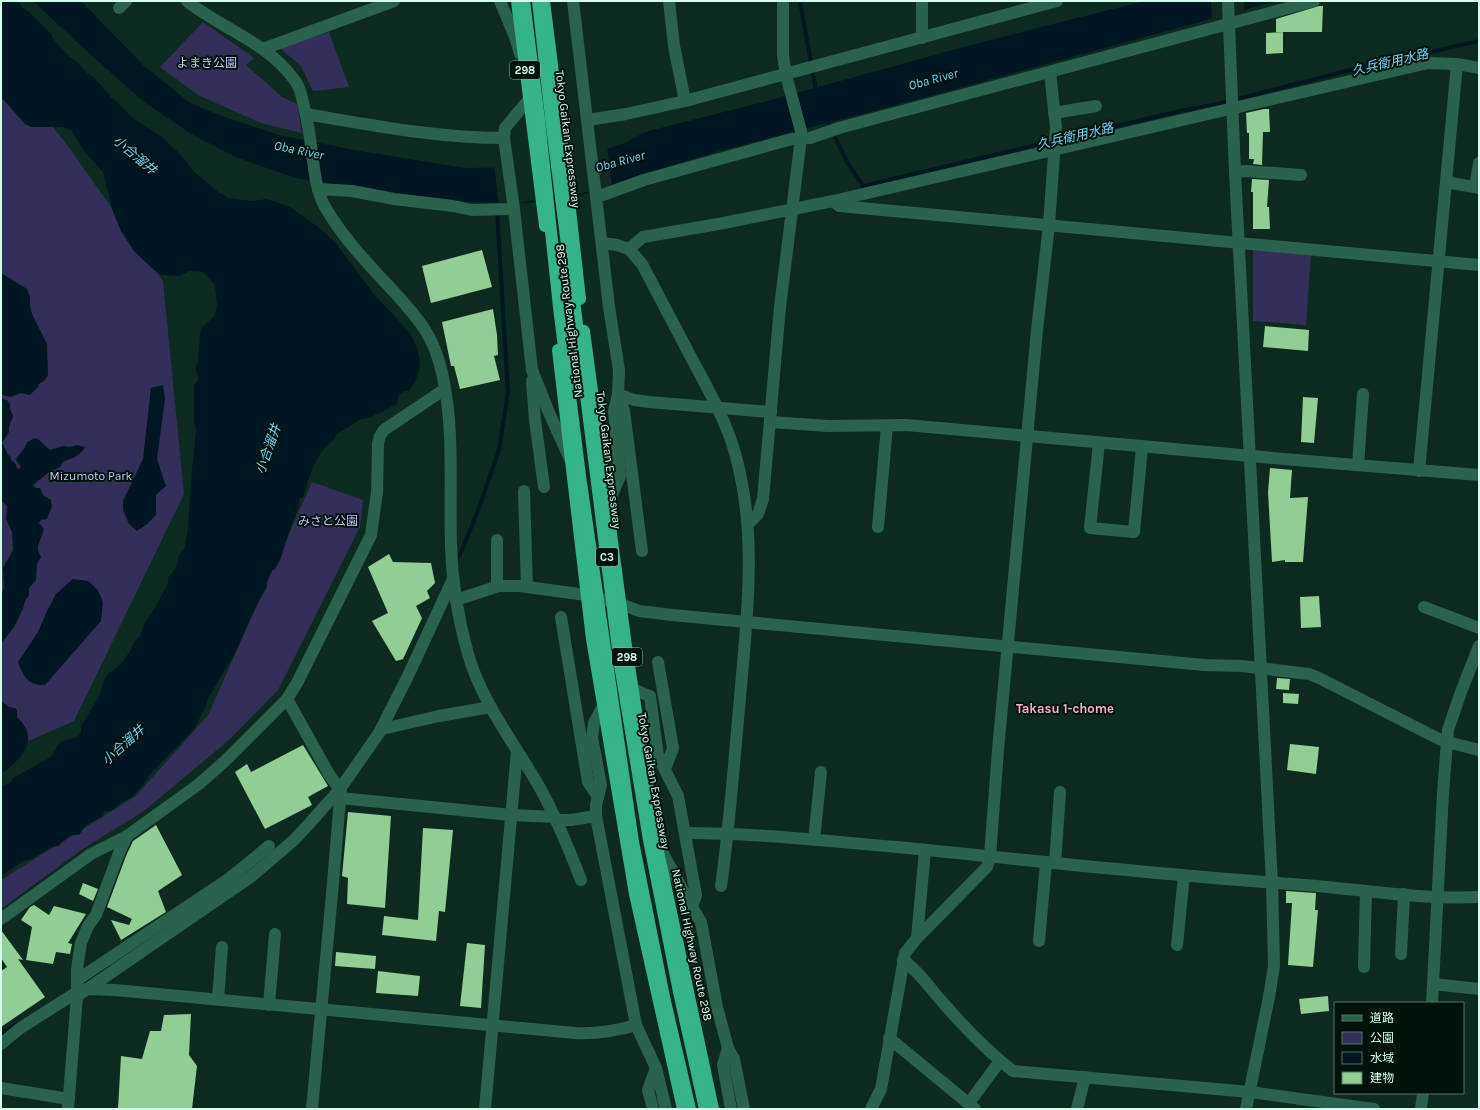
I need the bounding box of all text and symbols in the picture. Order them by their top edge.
water label: 久兵衛用水路 [1350,46,1431,78]
park label: よまき公園 [177,56,237,70]
road number: 298 [510,61,540,79]
water label: Oba River [907,65,960,93]
street label: Tokyo Gaikan Expressway [553,69,583,209]
water label: 久兵衛用水路 [1035,120,1116,152]
water label: 小合溜井 [110,133,160,178]
water label: Oba River [273,137,326,163]
water label: Oba River [594,147,647,175]
street label: National Highway Route 298 [553,243,585,399]
street label: Tokyo Gaikan Expressway [594,390,624,530]
water label: 小合溜井 [252,421,284,476]
park label: Mizumoto Park [50,469,133,483]
park label: みさと公園 [298,514,358,528]
road number: C3 [596,548,618,566]
road number: 298 [612,648,642,666]
district label: Takasu 1-chome [1016,701,1114,716]
street label: Tokyo Gaikan Expressway [635,712,673,851]
water label: 小合溜井 [99,721,148,768]
street label: National Highway Route 298 [669,868,715,1022]
legend [1334,1002,1464,1094]
text: 道路 [1370,1011,1394,1025]
text: 公園 [1370,1031,1394,1045]
text: 水域 [1370,1051,1394,1065]
text: 建物 [1370,1071,1394,1085]

